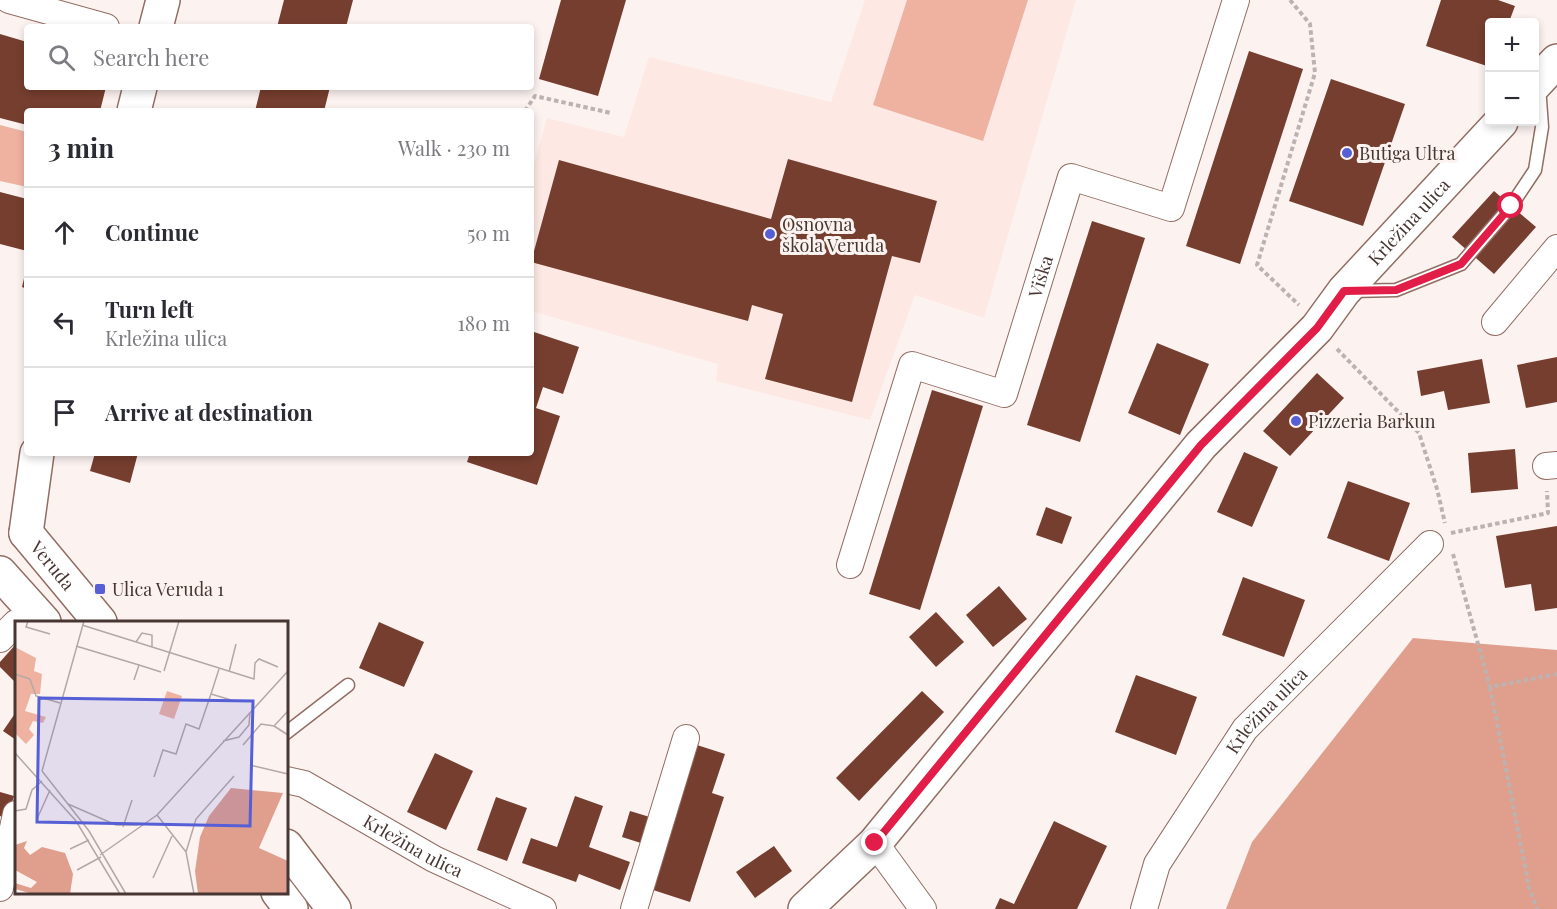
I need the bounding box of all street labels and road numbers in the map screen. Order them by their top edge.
street label: Krležina ulica [1362,173,1455,270]
street label: Viška [1022,252,1058,301]
street label: Veruda [25,535,80,595]
street label: Krležina ulica [1220,662,1312,758]
street label: Krležina ulica [359,809,467,883]

